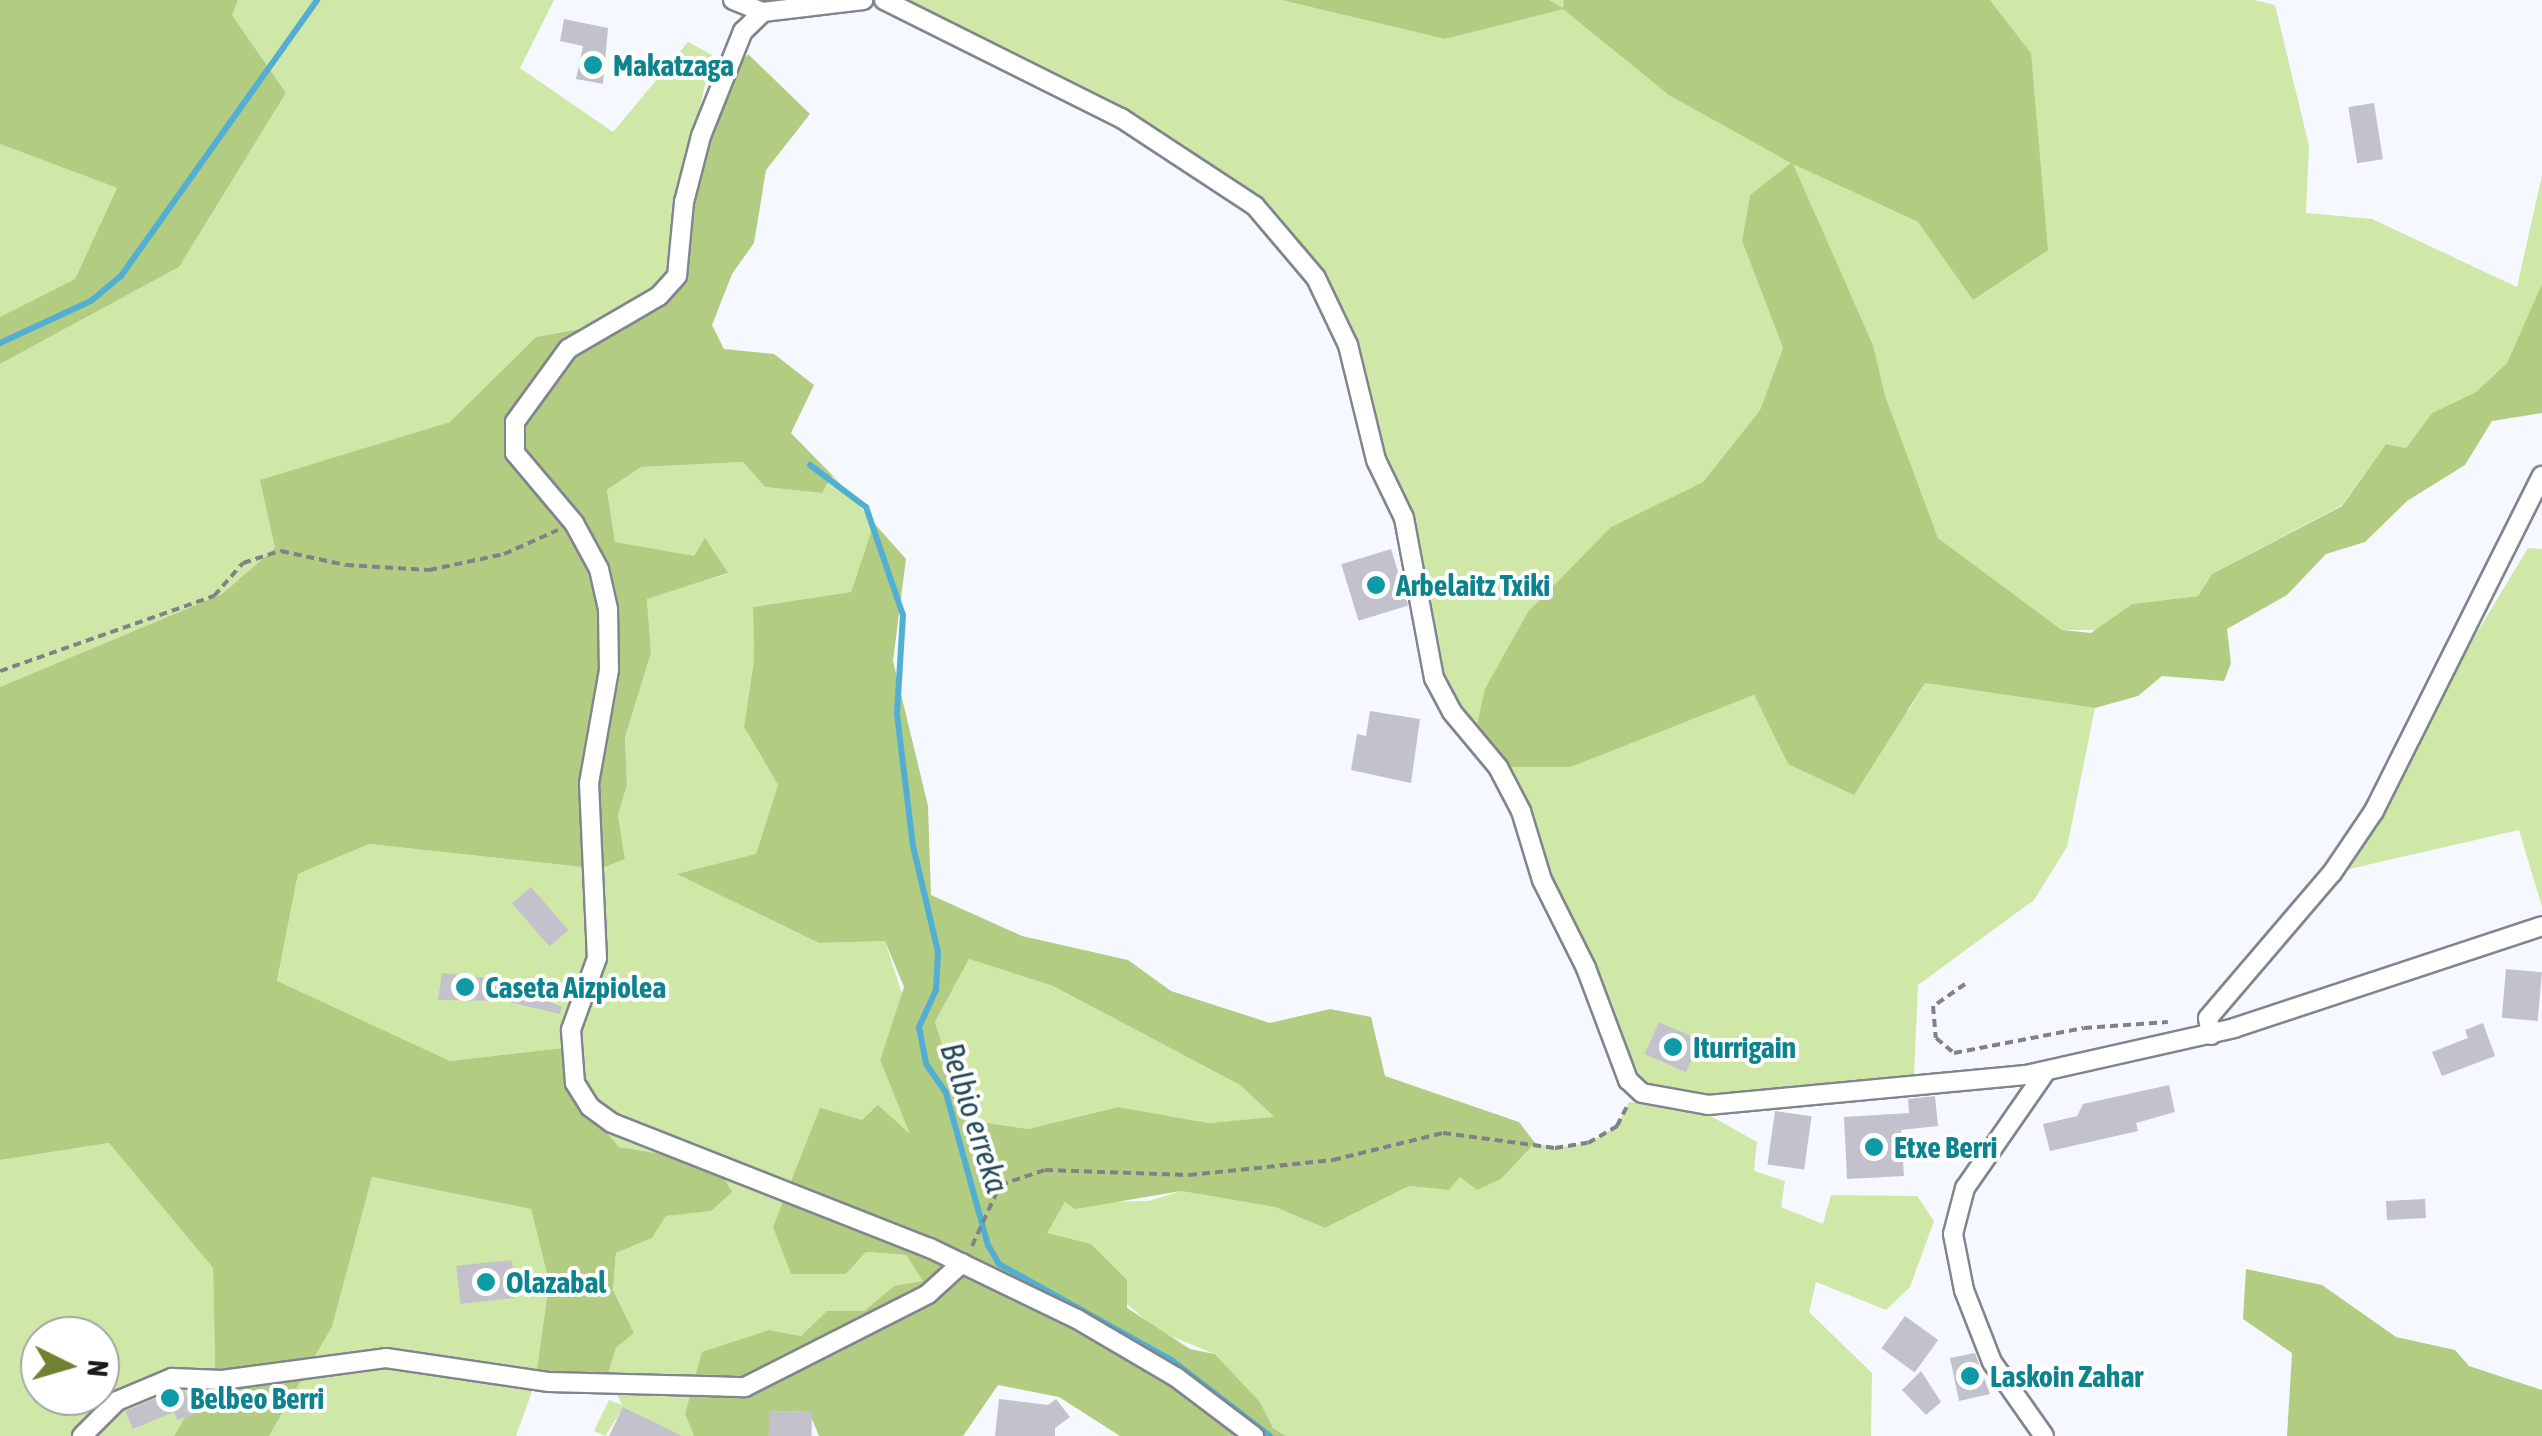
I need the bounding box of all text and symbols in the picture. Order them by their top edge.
place label: Makatzaga [613,47,734,83]
marker: Makatzaga [582,54,604,76]
place label: Arbelaitz Txiki [1396,567,1550,603]
marker: Arbelaitz Txiki [1365,574,1387,596]
place label: Caseta Aizpiolea [485,969,666,1005]
marker: Caseta Aizpiolea [454,976,476,998]
place label: Iturrigain [1693,1029,1796,1065]
marker: Iturrigain [1662,1036,1684,1058]
water label: Belbio erreka [932,1038,1016,1198]
place label: Etxe Berri [1894,1129,1997,1165]
marker: Etxe Berri [1863,1136,1885,1158]
place label: Olazabal [506,1264,606,1300]
marker: Olazabal [475,1271,497,1293]
north arrow [20,1316,120,1416]
place label: Laskoin Zahar [1990,1358,2143,1394]
text: N [81,1359,115,1378]
marker: Laskoin Zahar [1959,1365,1981,1387]
place label: Belbeo Berri [190,1380,324,1416]
marker: Belbeo Berri [159,1387,181,1409]

